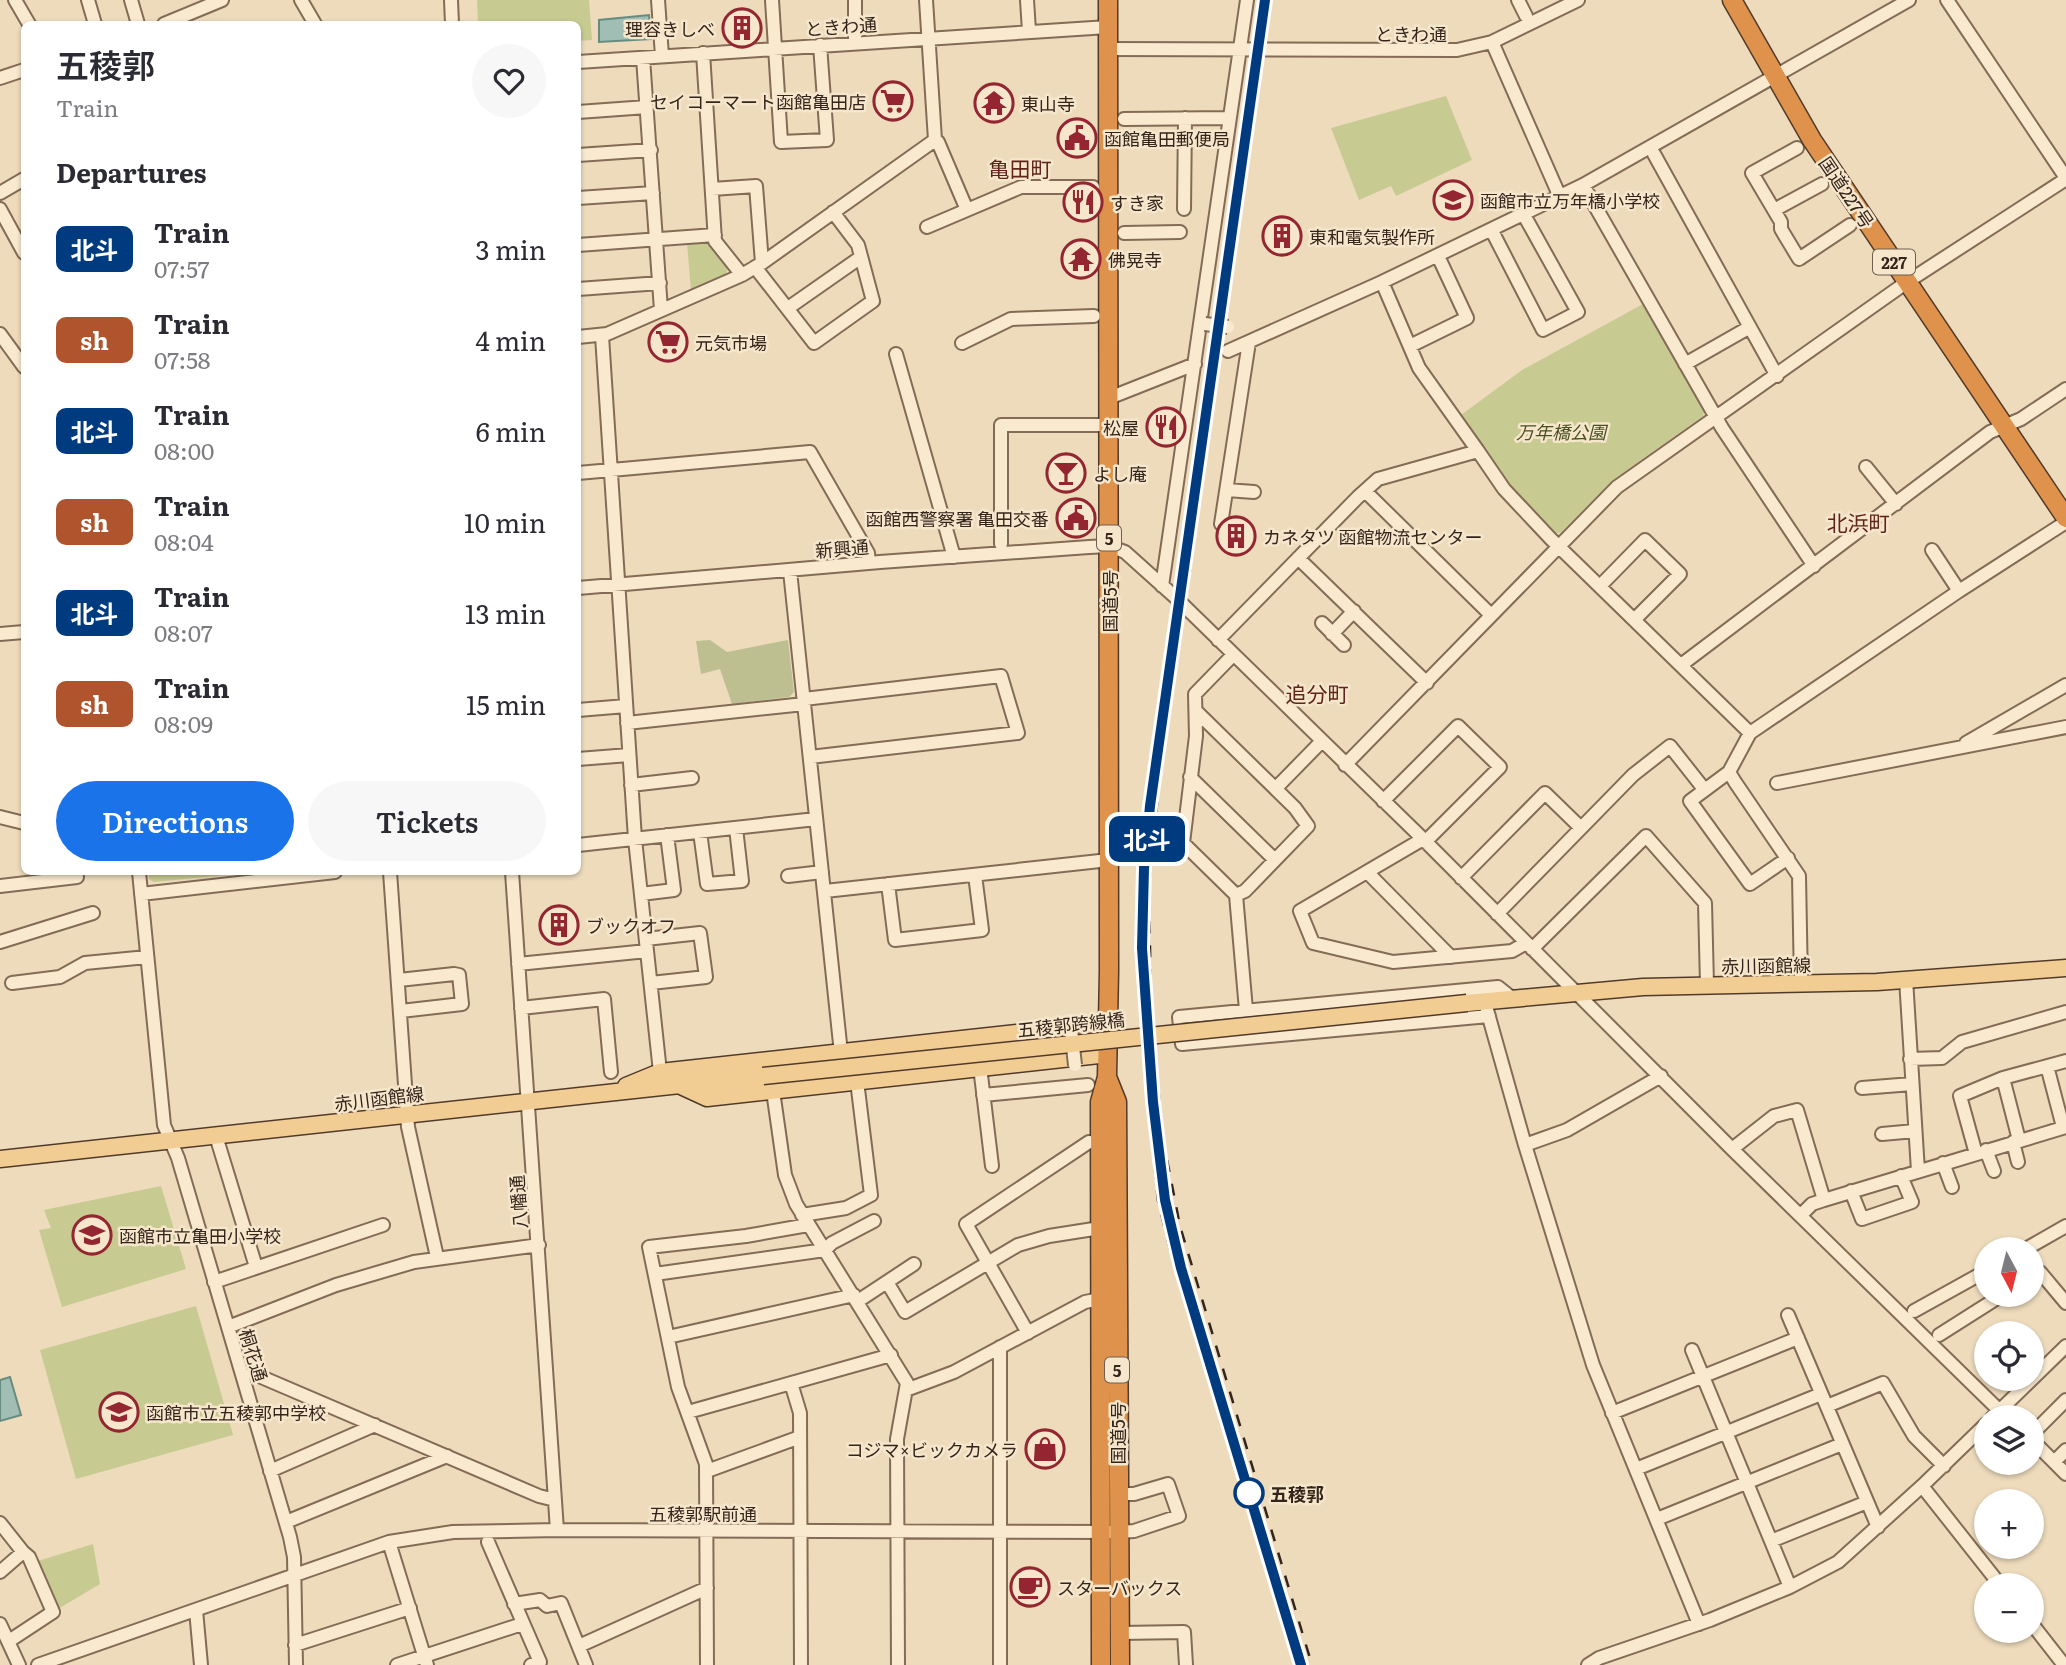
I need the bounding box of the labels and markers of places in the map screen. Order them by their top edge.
building icon: 理容きしべ [721,7,763,49]
place label: 理容きしべ [625,15,715,42]
supermarket icon: セイコーマート函館亀田店 [872,80,914,122]
temple icon: 東山寺 [973,82,1015,124]
place label: セイコーマート函館亀田店 [650,88,866,115]
place label: 東山寺 [1021,90,1075,117]
public building icon: 函館亀田郵便局 [1056,117,1098,159]
place label: 函館亀田郵便局 [1104,125,1230,152]
school or university icon: 函館市立万年橋小学校 [1432,179,1474,221]
restaurant icon: すき家 [1062,181,1104,223]
place label: 函館市立万年橋小学校 [1480,187,1660,214]
place label: すき家 [1110,189,1164,216]
building icon: 東和電気製作所 [1261,215,1303,257]
place label: 東和電気製作所 [1309,223,1435,250]
temple icon: 佛晃寺 [1060,238,1102,280]
place label: 佛晃寺 [1108,246,1162,273]
supermarket icon: 元気市場 [647,321,689,363]
place label: 元気市場 [695,329,767,356]
restaurant icon: 松屋 [1145,406,1187,448]
place label: 松屋 [1103,414,1139,441]
bar icon: よし庵 [1045,452,1087,494]
place label: よし庵 [1093,460,1147,487]
public building icon: 函館西警察署 亀田交番 [1055,497,1097,539]
place label: 函館西警察署 亀田交番 [865,505,1049,532]
building icon: カネタツ 函館物流センター [1215,515,1257,557]
place label: カネタツ 函館物流センター [1263,523,1483,550]
building icon: ブックオフ [538,904,580,946]
place label: ブックオフ [586,912,676,939]
school or university icon: 函館市立亀田小学校 [71,1214,113,1256]
place label: 函館市立亀田小学校 [119,1222,281,1249]
school or university icon: 函館市立五稜郭中学校 [98,1391,140,1433]
place label: 函館市立五稜郭中学校 [146,1399,326,1426]
shop icon: コジマ×ビックカメラ [1024,1428,1066,1470]
place label: コジマ×ビックカメラ [846,1436,1018,1463]
marker: 五稜郭 [1234,1478,1264,1508]
place label: 五稜郭 [1270,1480,1324,1507]
cafe icon: スターバックス [1009,1566,1051,1608]
place label: スターバックス [1057,1574,1182,1601]

